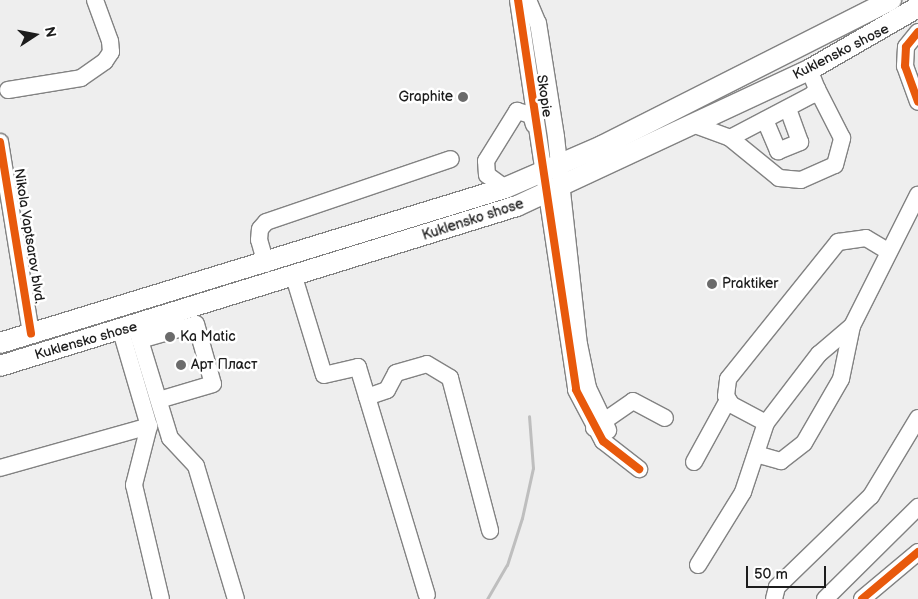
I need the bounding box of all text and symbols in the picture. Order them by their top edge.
north arrow [10,10,60,60]
street label: Kuklensko shose [790,21,892,83]
text: N [41,25,60,39]
street label: Skopie [533,74,555,118]
place label: Graphite [398,89,453,105]
marker: Graphite [457,91,469,103]
street label: Nikola Vaptsarov blvd. [10,167,48,305]
street label: Kuklensko shose [420,196,526,244]
place label: Praktiker [722,276,778,292]
marker: Praktiker [706,278,718,290]
street label: Kuklensko shose [33,318,139,364]
place label: Ka Matic [180,329,236,345]
marker: Ka Matic [164,331,176,343]
place label: Арт Пласт [191,357,257,373]
marker: Арт Пласт [175,359,187,371]
scale bar [748,556,828,588]
text: 50 m [754,565,788,584]

